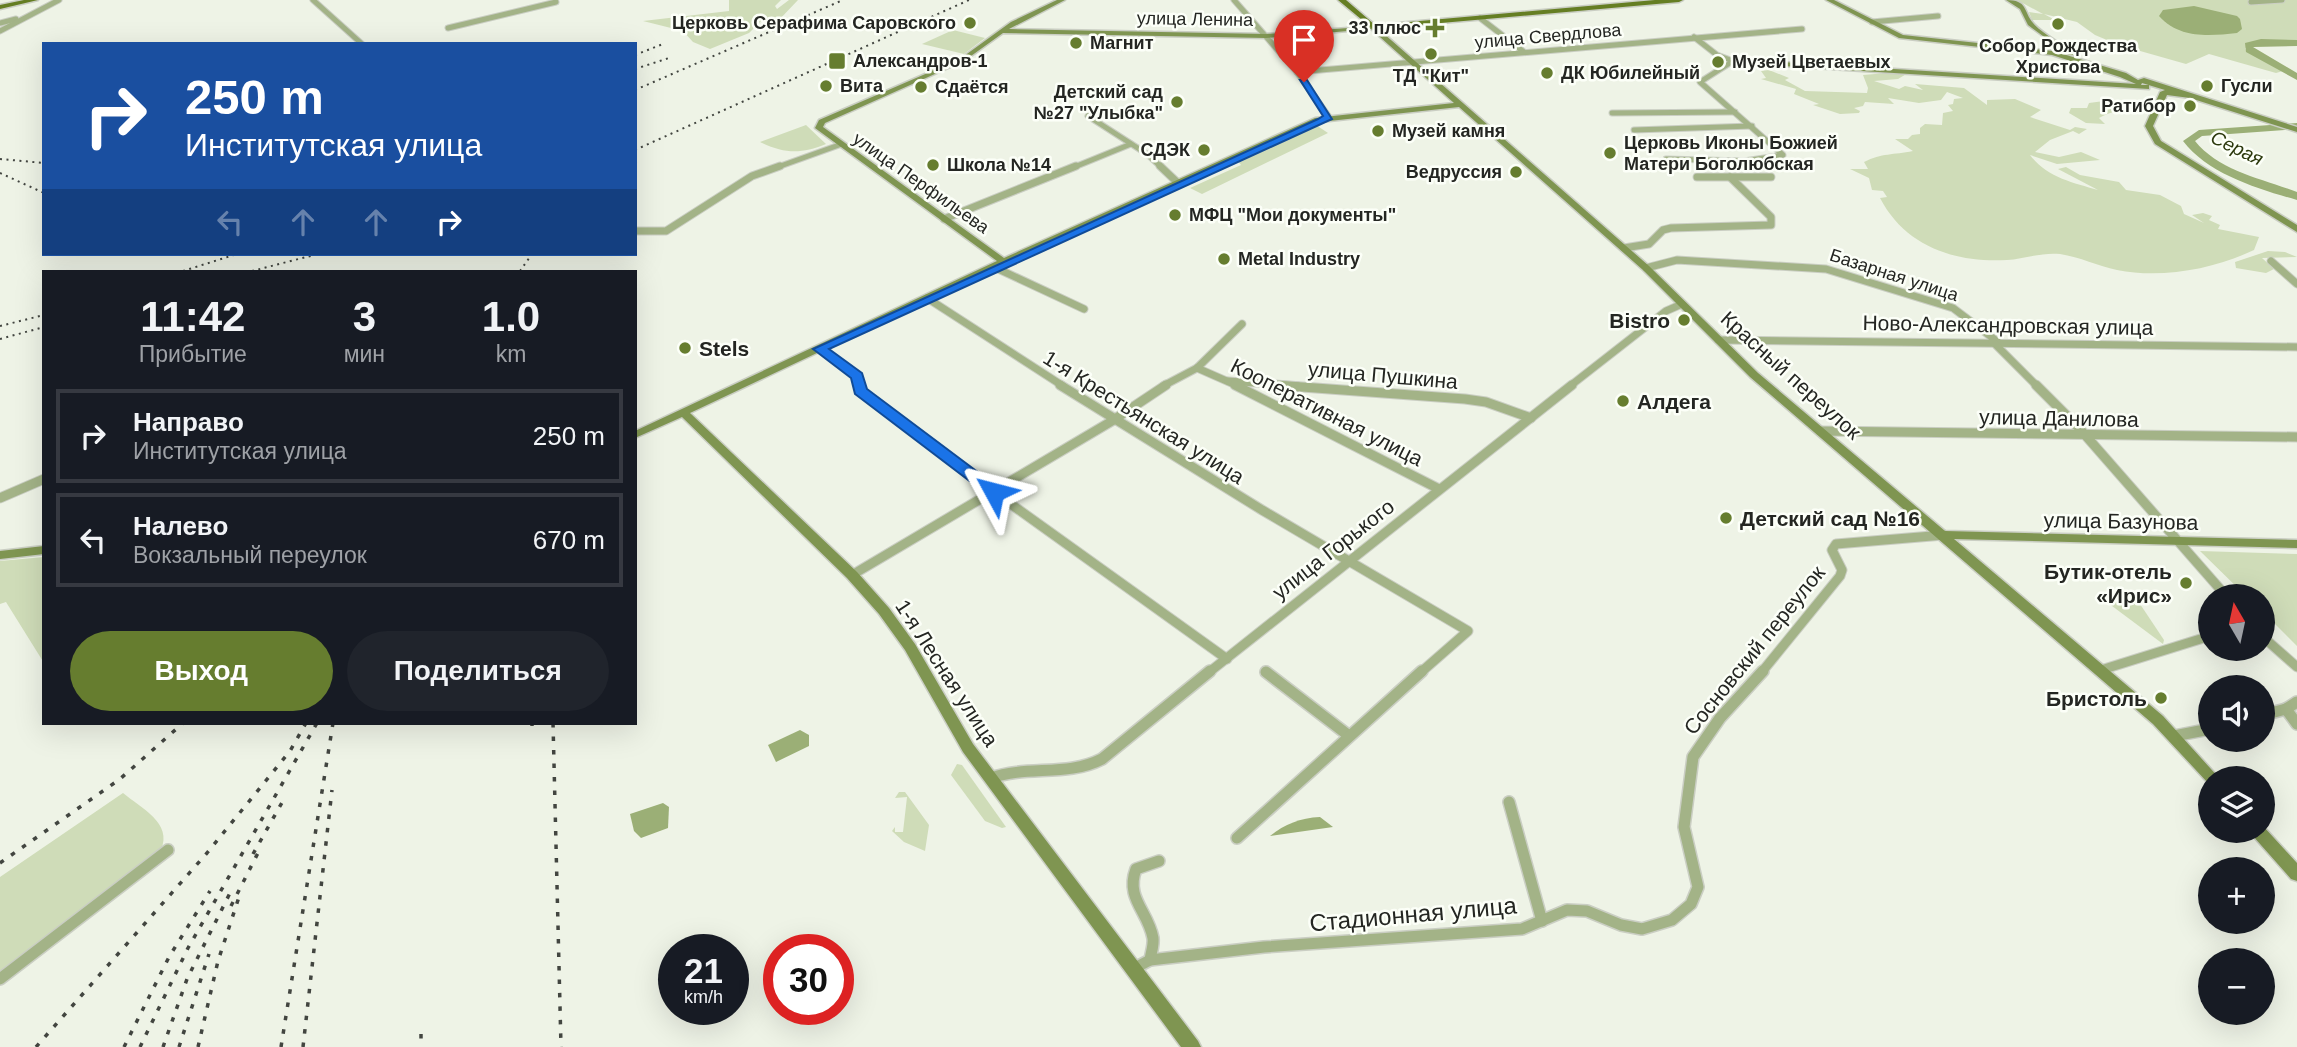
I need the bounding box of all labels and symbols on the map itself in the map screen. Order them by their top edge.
street label: улица Ленина [1137,8,1254,30]
pin [1274,10,1334,82]
place label: Церковь Серафима Саровского [672,13,956,33]
marker: Церковь Серафима Саровского [962,15,978,31]
marker: Собор Рождества Христова [2050,16,2066,32]
place label: 33 плюс [1349,18,1421,38]
marker: 33 плюс [1427,20,1443,36]
street label: улица Свердлова [1474,20,1623,52]
place label: Магнит [1090,33,1154,53]
marker: Магнит [1068,35,1084,51]
place label: Собор Рождества Христова [1979,36,2138,77]
marker: ТД "Кит" [1423,46,1439,62]
marker: Александров-1 [827,51,847,71]
place label: Александров-1 [853,51,988,71]
place label: Музей Цветаевых [1732,52,1891,72]
marker: Музей Цветаевых [1710,54,1726,70]
place label: ДК Юбилейный [1561,63,1700,83]
marker: ДК Юбилейный [1539,65,1555,81]
place label: ТД "Кит" [1393,66,1469,86]
place label: Вита [840,76,884,96]
place label: Гусли [2221,76,2273,96]
place label: Сдаётся [935,77,1009,97]
marker: Вита [818,78,834,94]
marker: Гусли [2199,78,2215,94]
marker: Сдаётся [913,79,929,95]
place label: Детский сад №27 "Улыбка" [1034,82,1164,123]
marker: Детский сад №27 "Улыбка" [1169,94,1185,110]
place label: Ратибор [2101,96,2176,116]
marker: Ратибор [2182,98,2198,114]
place label: Музей камня [1392,121,1505,141]
marker: Музей камня [1370,123,1386,139]
water label: Серая [2207,126,2267,170]
street label: улица Перфильева [849,128,994,238]
place label: Церковь Иконы Божией Матери Боголюбская [1624,133,1838,174]
place label: СДЭК [1141,140,1191,160]
marker: СДЭК [1196,142,1212,158]
marker: Церковь Иконы Божией Матери Боголюбская [1602,145,1618,161]
place label: Школа №14 [947,155,1051,175]
marker: Школа №14 [925,157,941,173]
place label: Ведруссия [1406,162,1502,182]
marker: Ведруссия [1508,164,1524,180]
place label: МФЦ "Мои документы" [1189,205,1396,225]
marker: МФЦ "Мои документы" [1167,207,1183,223]
street label: Базарная улица [1827,245,1962,306]
place label: Metal Industry [1238,249,1360,269]
marker: Metal Industry [1216,251,1232,267]
street label: Красный переулок [1716,306,1866,444]
place label: Bistro [1609,309,1670,332]
street label: Ново-Александровская улица [1862,311,2154,339]
marker: Bistro [1676,312,1692,328]
place label: Stels [699,337,749,360]
marker: Stels [677,340,693,356]
street label: 1-я Крестьянская улица [1039,346,1249,488]
street label: Кооперативная улица [1227,354,1427,471]
street label: улица Пушкина [1307,357,1459,393]
place label: Алдега [1637,390,1711,413]
marker: Алдега [1615,393,1631,409]
street label: улица Данилова [1979,405,2139,431]
position arrow [957,455,1031,529]
street label: улица Горького [1268,494,1398,604]
place label: Детский сад №16 [1740,507,1920,530]
street label: улица Базунова [2044,508,2199,534]
marker: Детский сад №16 [1718,510,1734,526]
street label: Сосновский переулок [1679,560,1830,739]
place label: Бутик-отель «Ирис» [2044,560,2172,607]
marker: Бутик-отель «Ирис» [2178,575,2194,591]
north arrow [2198,584,2275,662]
street label: 1-я Лесная улица [891,595,1003,751]
place label: Бристоль [2046,687,2147,710]
marker: Бристоль [2153,690,2169,706]
street label: Стадионная улица [1308,891,1518,936]
speed limit sign: 30 [763,934,854,1025]

